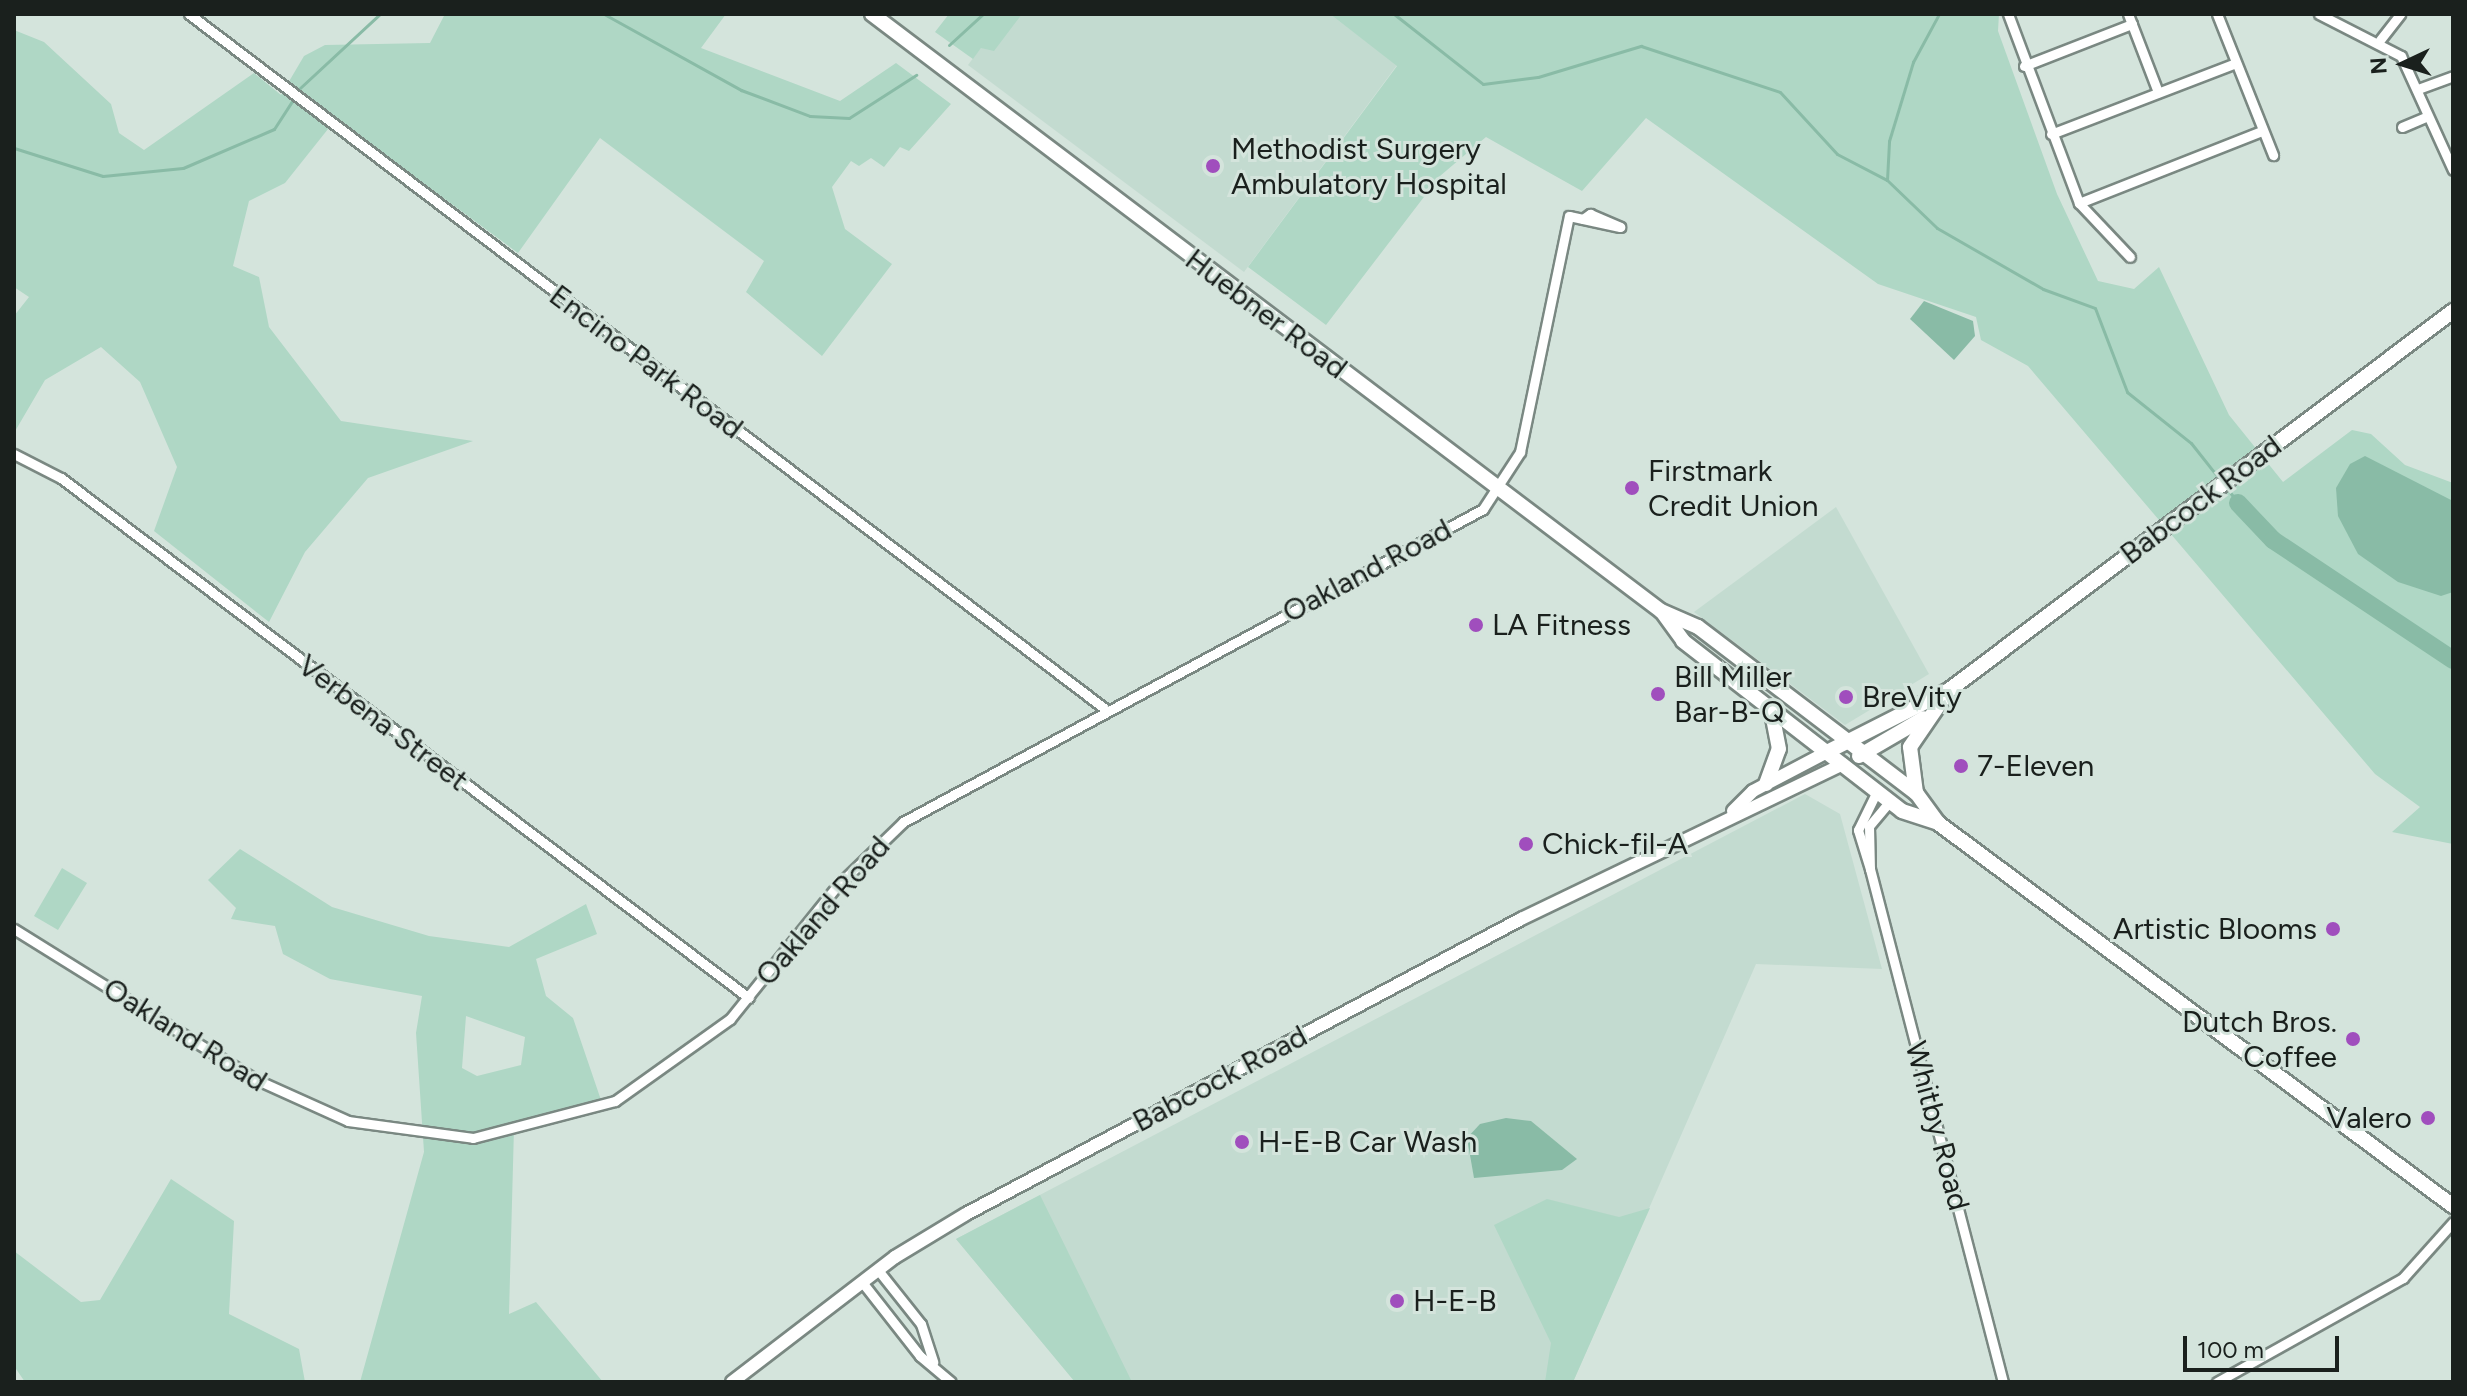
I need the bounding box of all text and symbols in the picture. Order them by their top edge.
north arrow [2363,24,2443,104]
text: N [2364,56,2393,75]
place label: Methodist Surgery Ambulatory Hospital [1231,131,1507,202]
marker: Methodist Surgery Ambulatory Hospital [1202,155,1224,177]
street label: Huebner Road [1178,242,1354,386]
street label: Encino Park Road [542,278,750,446]
street label: Babcock Road [2113,428,2289,572]
place label: Firstmark Credit Union [1648,453,1818,524]
marker: Firstmark Credit Union [1623,479,1641,497]
street label: Oakland Road [1277,511,1457,631]
place label: LA Fitness [1492,607,1631,643]
marker: LA Fitness [1467,616,1485,634]
street label: Verbena Street [291,647,475,799]
place label: Bill Miller Bar-B-Q [1674,659,1792,730]
place label: BreVity [1862,679,1962,715]
marker: Bill Miller Bar-B-Q [1649,685,1667,703]
marker: BreVity [1837,688,1855,706]
place label: 7-Eleven [1977,748,2094,784]
marker: 7-Eleven [1952,757,1970,775]
place label: Chick-fil-A [1542,826,1688,862]
street label: Oakland Road [748,829,898,993]
marker: Chick-fil-A [1517,835,1535,853]
place label: Artistic Blooms [2113,911,2317,947]
marker: Artistic Blooms [2324,920,2342,938]
street label: Oakland Road [97,971,273,1099]
place label: Dutch Bros. Coffee [2182,1004,2337,1074]
street label: Babcock Road [1127,1018,1313,1140]
marker: Dutch Bros. Coffee [2344,1030,2362,1048]
street label: Whitby Road [1897,1038,1977,1214]
place label: Valero [2327,1100,2412,1136]
marker: Valero [2419,1109,2437,1127]
place label: H-E-B Car Wash [1258,1124,1477,1160]
marker: H-E-B Car Wash [1233,1133,1251,1151]
place label: H-E-B [1413,1283,1497,1319]
marker: H-E-B [1388,1292,1406,1310]
scale bar [2187,1320,2343,1370]
text: 100 m [2197,1335,2264,1364]

